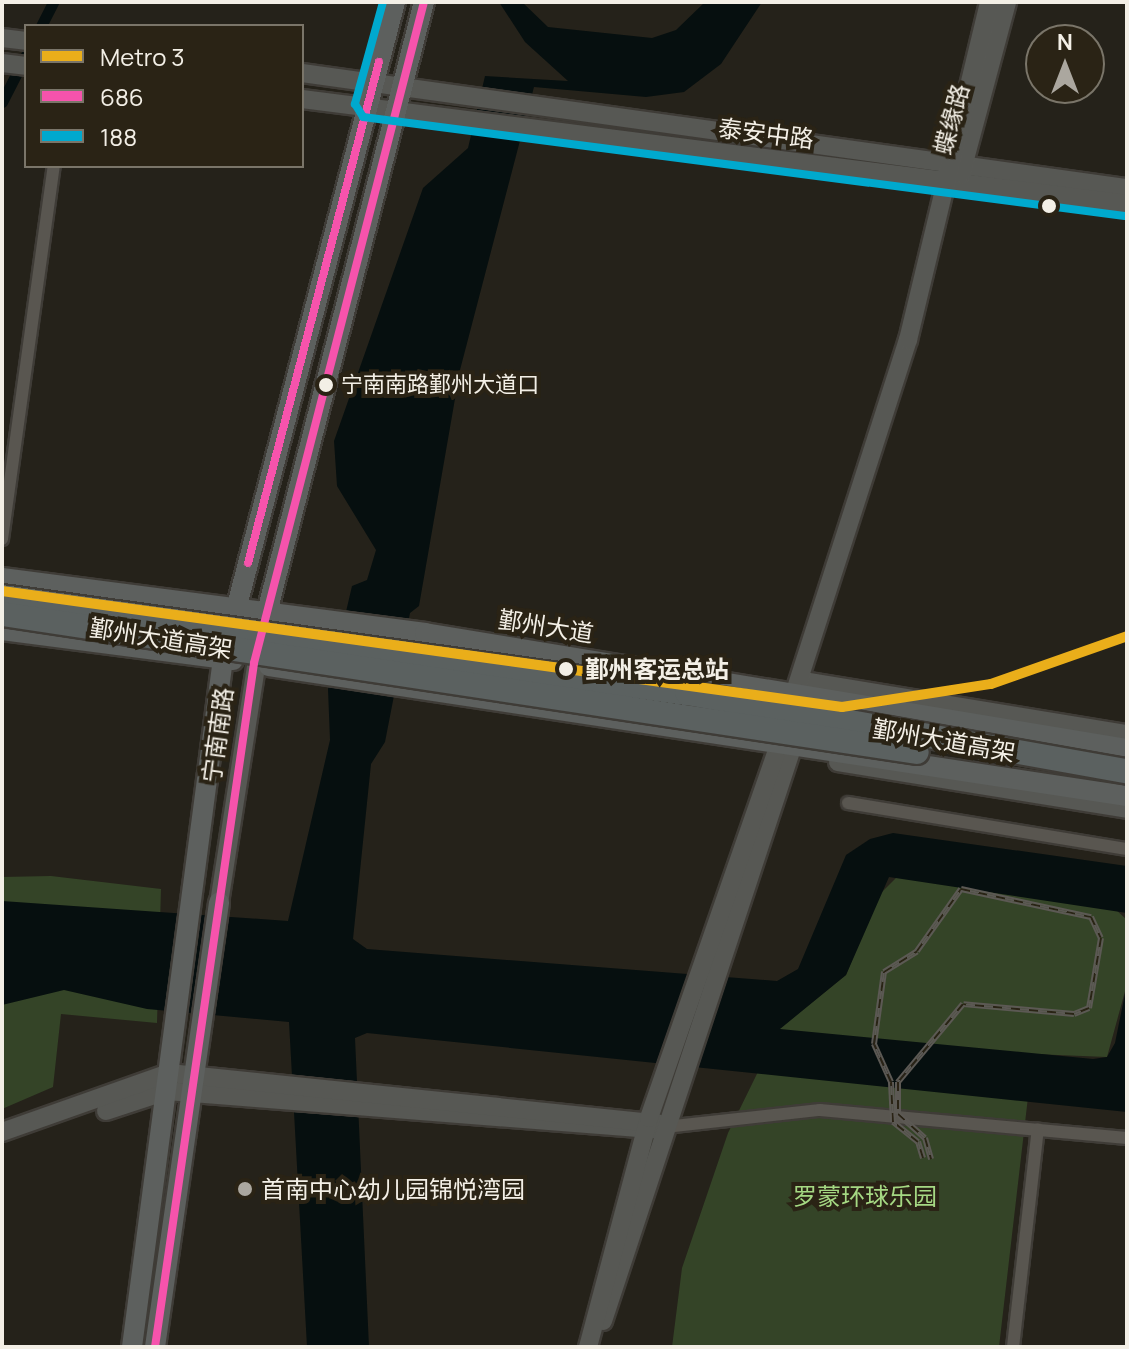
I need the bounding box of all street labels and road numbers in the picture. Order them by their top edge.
street label: 蝶缘路 [928,80,974,158]
street label: 泰安中路 [717,113,815,153]
street label: 鄞州大道 [496,604,596,648]
street label: 鄞州大道高架 [88,613,234,663]
street label: 宁南南路 [196,685,238,785]
street label: 鄞州大道高架 [871,713,1017,767]

